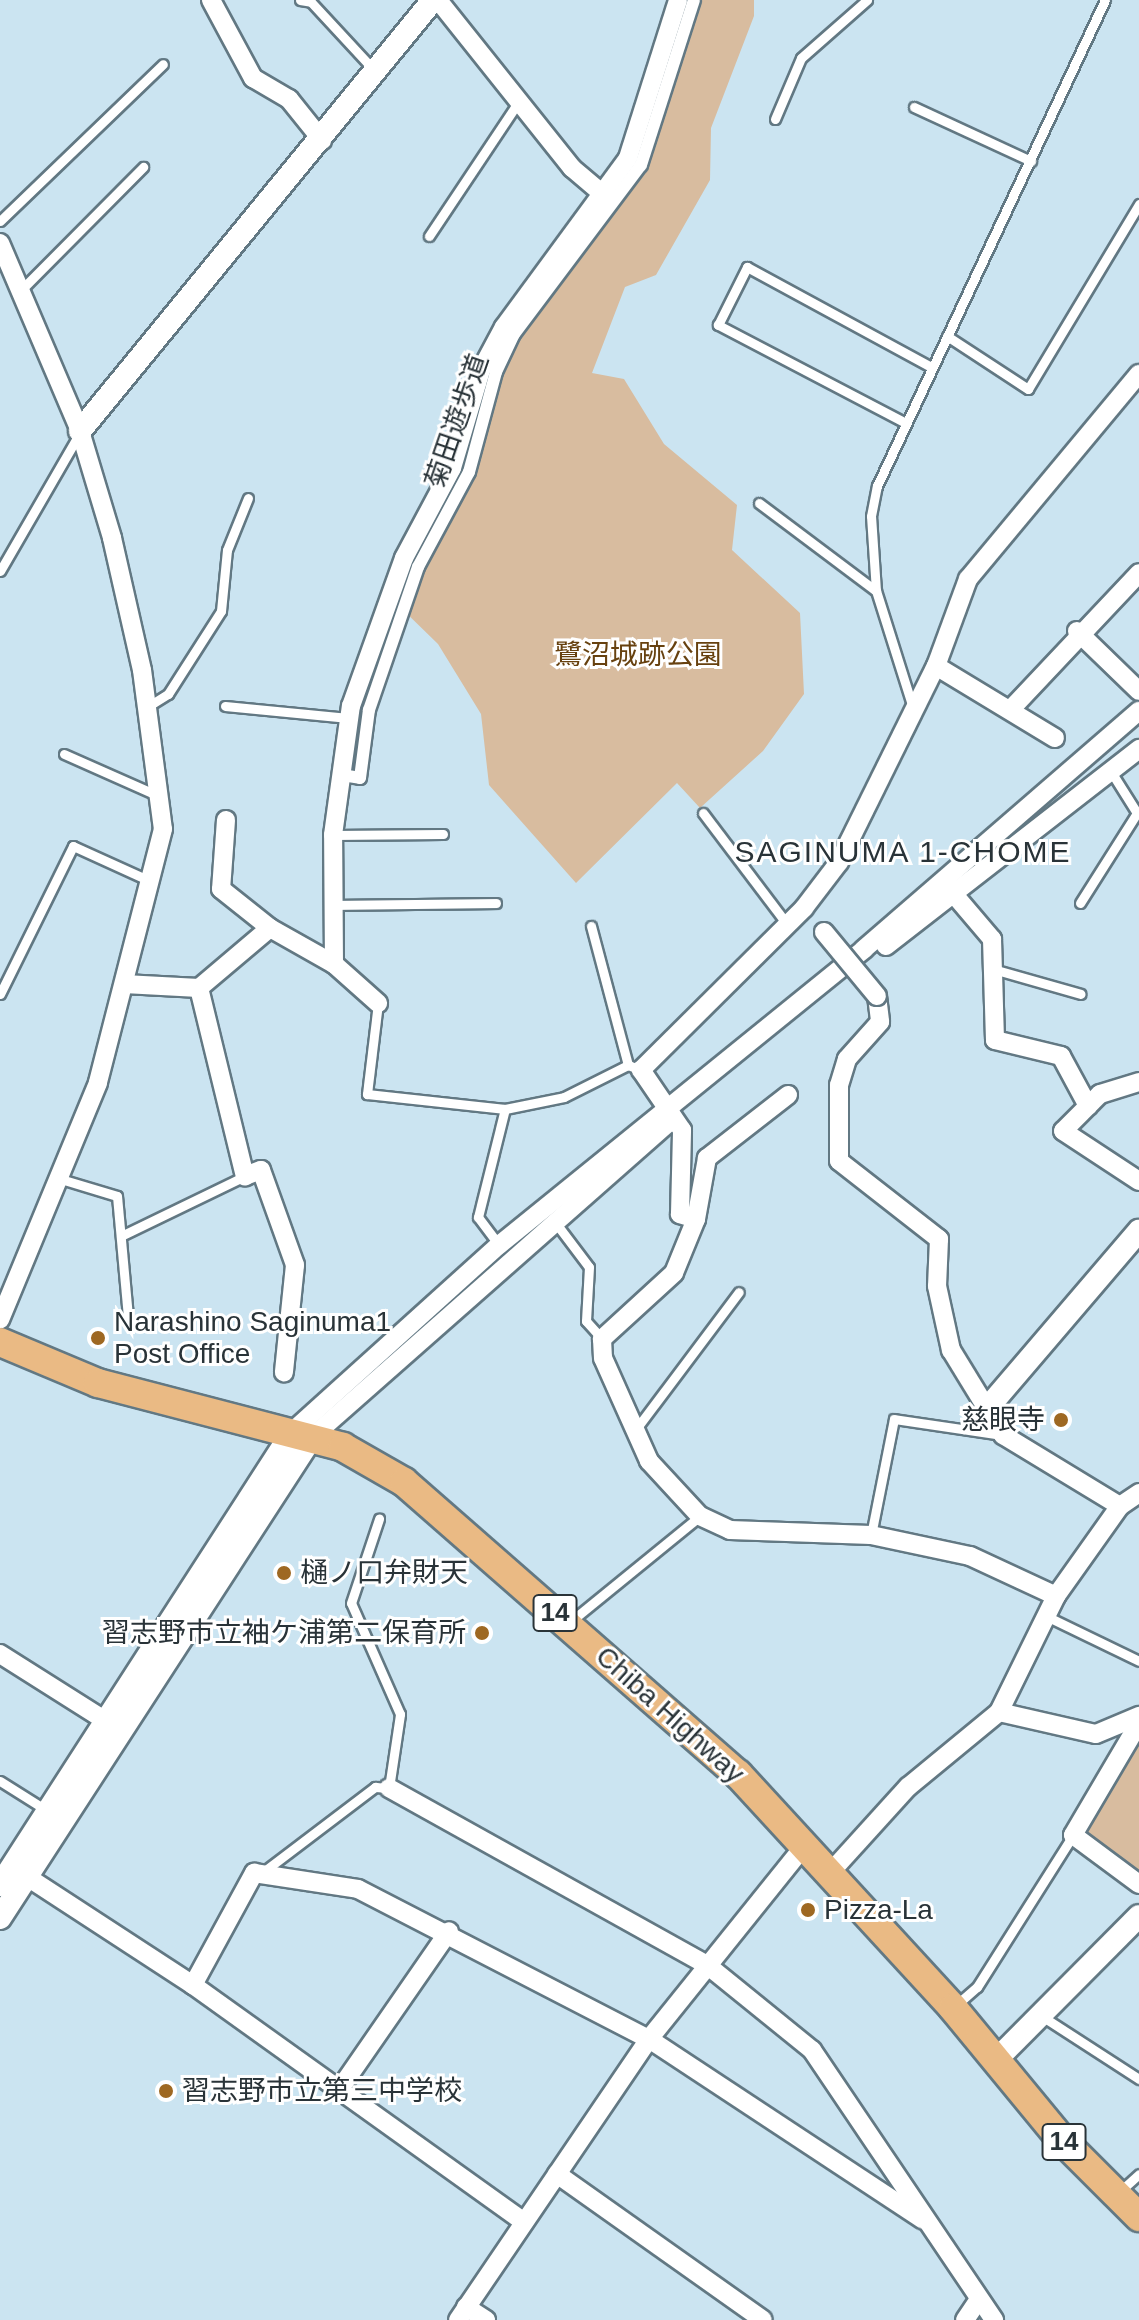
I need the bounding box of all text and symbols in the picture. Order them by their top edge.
street label: 菊田遊歩道 [418,349,496,493]
park label: 鷺沼城跡公園 [554,638,722,672]
district label: SAGINUMA 1-CHOME [734,834,1072,870]
place label: Narashino Saginuma1 Post Office [114,1305,391,1371]
marker: Narashino Saginuma1 Post Office [89,1329,107,1347]
place label: 慈眼寺 [961,1403,1045,1437]
marker: 慈眼寺 [1052,1411,1070,1429]
place label: 樋ノ口弁財天 [300,1556,468,1590]
marker: 樋ノ口弁財天 [275,1564,293,1582]
road number: 14 [531,1591,579,1635]
place label: 習志野市立袖ケ浦第二保育所 [102,1616,466,1650]
marker: 習志野市立袖ケ浦第二保育所 [473,1624,491,1642]
street label: Chiba Highway [589,1640,751,1790]
place label: Pizza-La [824,1893,933,1927]
marker: Pizza-La [799,1901,817,1919]
place label: 習志野市立第三中学校 [182,2074,462,2108]
marker: 習志野市立第三中学校 [157,2082,175,2100]
road number: 14 [1040,2120,1088,2164]

